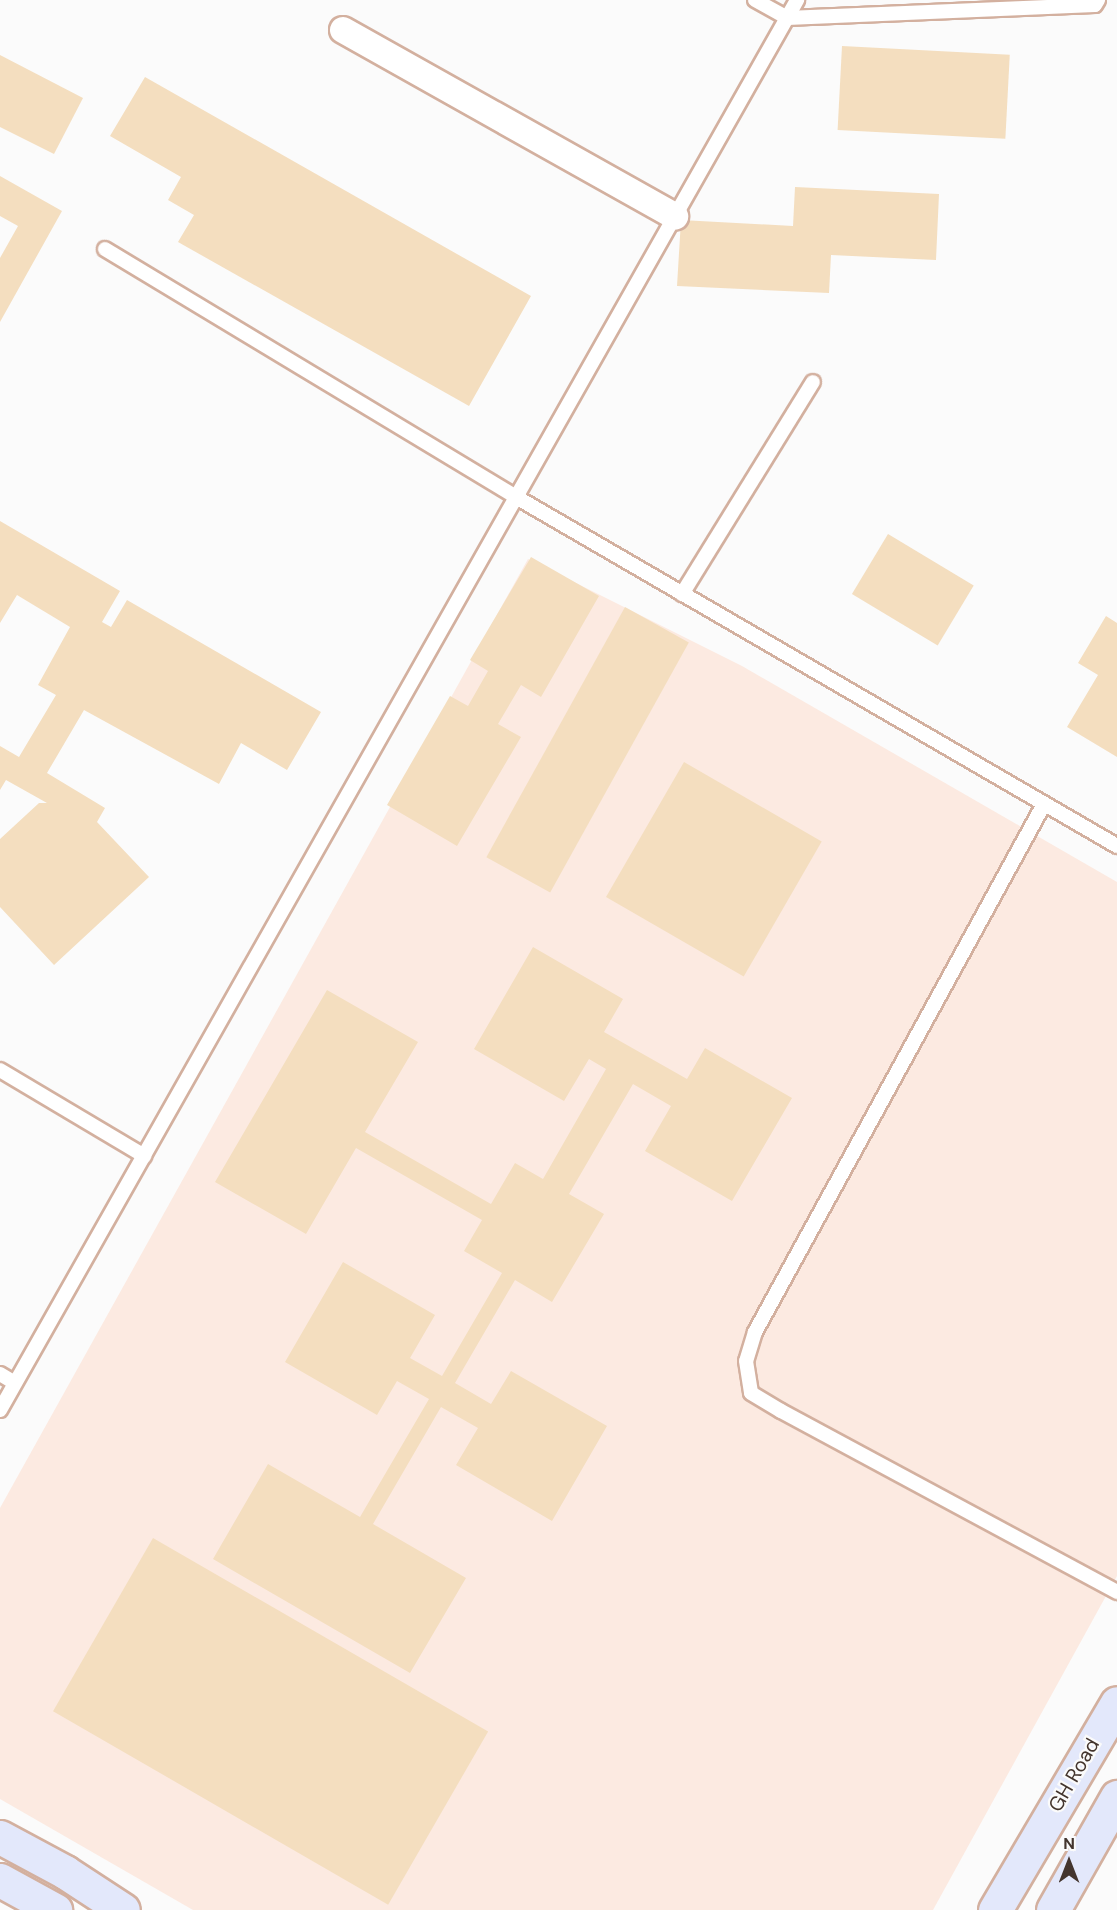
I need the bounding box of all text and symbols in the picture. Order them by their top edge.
street label: GH Road [1043,1734,1105,1816]
north arrow [1039,1832,1099,1892]
text: N [1063,1833,1075,1854]

